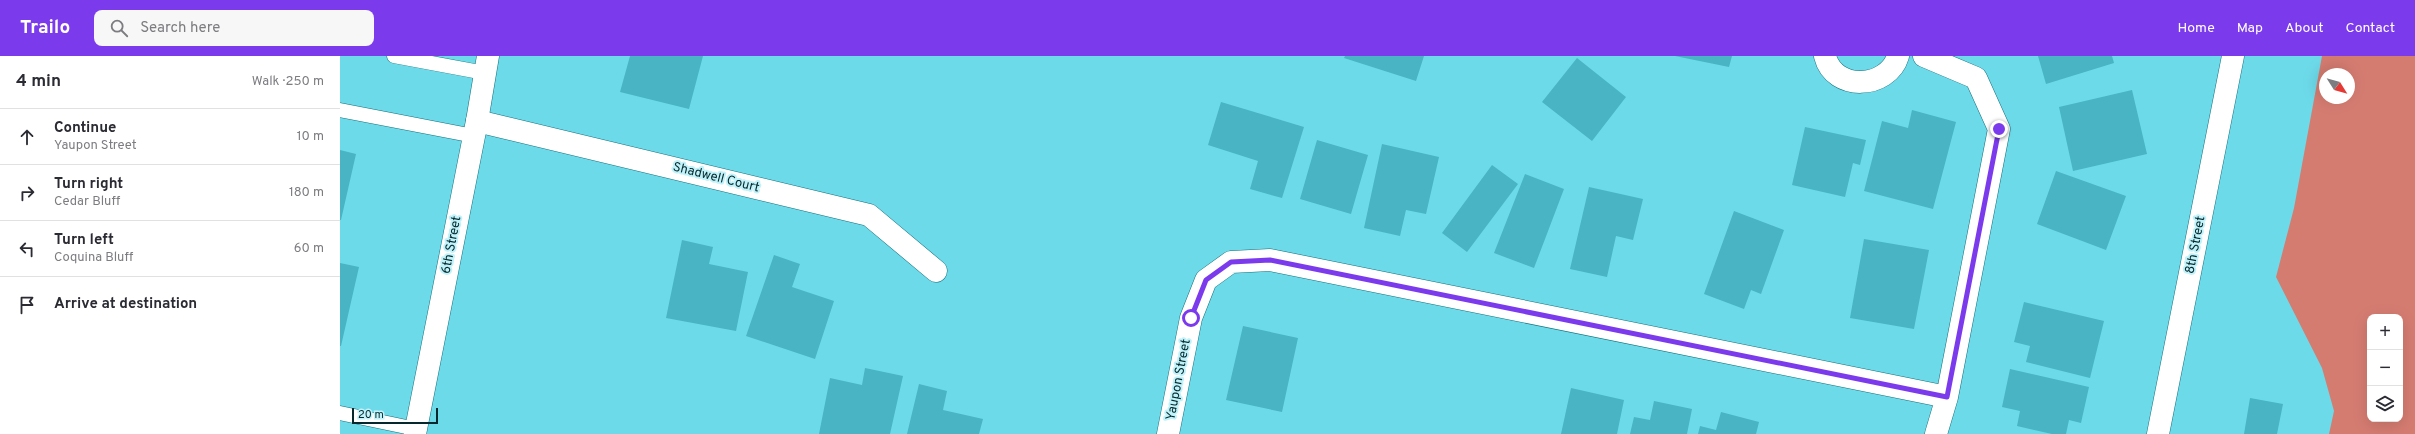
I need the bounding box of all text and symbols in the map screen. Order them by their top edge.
search box [94,10,374,46]
text: Trailo [20,16,70,40]
icon: search [108,17,130,39]
text: Search here [140,19,220,38]
text: Home [2178,20,2215,37]
text: Map [2237,20,2263,37]
text: About [2285,20,2324,37]
text: Contact [2346,20,2395,37]
north arrow [2319,68,2355,104]
text: 4 min [16,71,61,93]
text: Walk · 250 m [252,74,324,90]
text: Continue [54,119,116,138]
route end [1990,120,2008,138]
icon: ahead [16,126,38,148]
text: 10 m [297,129,324,145]
text: Yaupon Street [54,138,137,154]
street label: Shadwell Court [671,159,761,197]
text: Turn right [54,175,123,194]
icon: right [16,182,38,204]
text: 180 m [289,185,324,201]
text: Cedar Bluff [54,194,120,210]
street label: 6th Street [439,215,465,275]
street label: 8th Street [2183,215,2209,275]
text: Turn left [54,231,114,250]
icon: left [16,238,38,260]
text: 60 m [294,241,324,257]
text: Coquina Bluff [54,250,133,266]
icon: arrive [16,294,38,316]
text: Arrive at destination [54,295,197,314]
route start [1182,309,1200,327]
map controls [2367,314,2403,422]
button: + [2367,314,2403,350]
street label: Yaupon Street [1163,338,1195,422]
button: − [2367,350,2403,386]
button: layers [2367,386,2403,422]
scale bar [352,406,438,425]
text: 20 m [358,408,384,422]

